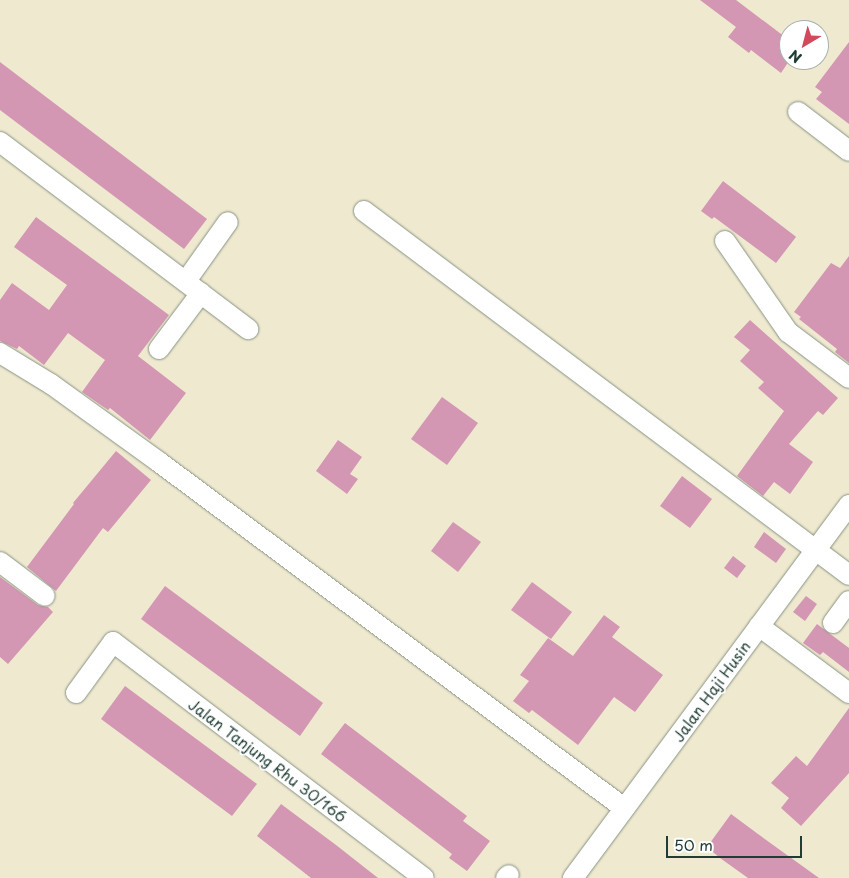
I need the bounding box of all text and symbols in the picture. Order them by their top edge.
north arrow [779,20,829,70]
text: N [785,45,806,68]
street label: Jalan Haji Husin [668,637,754,745]
street label: Jalan Tanjung Rhu 30/166 [185,694,351,826]
scale bar [669,826,805,858]
text: 50 m [674,833,713,856]

